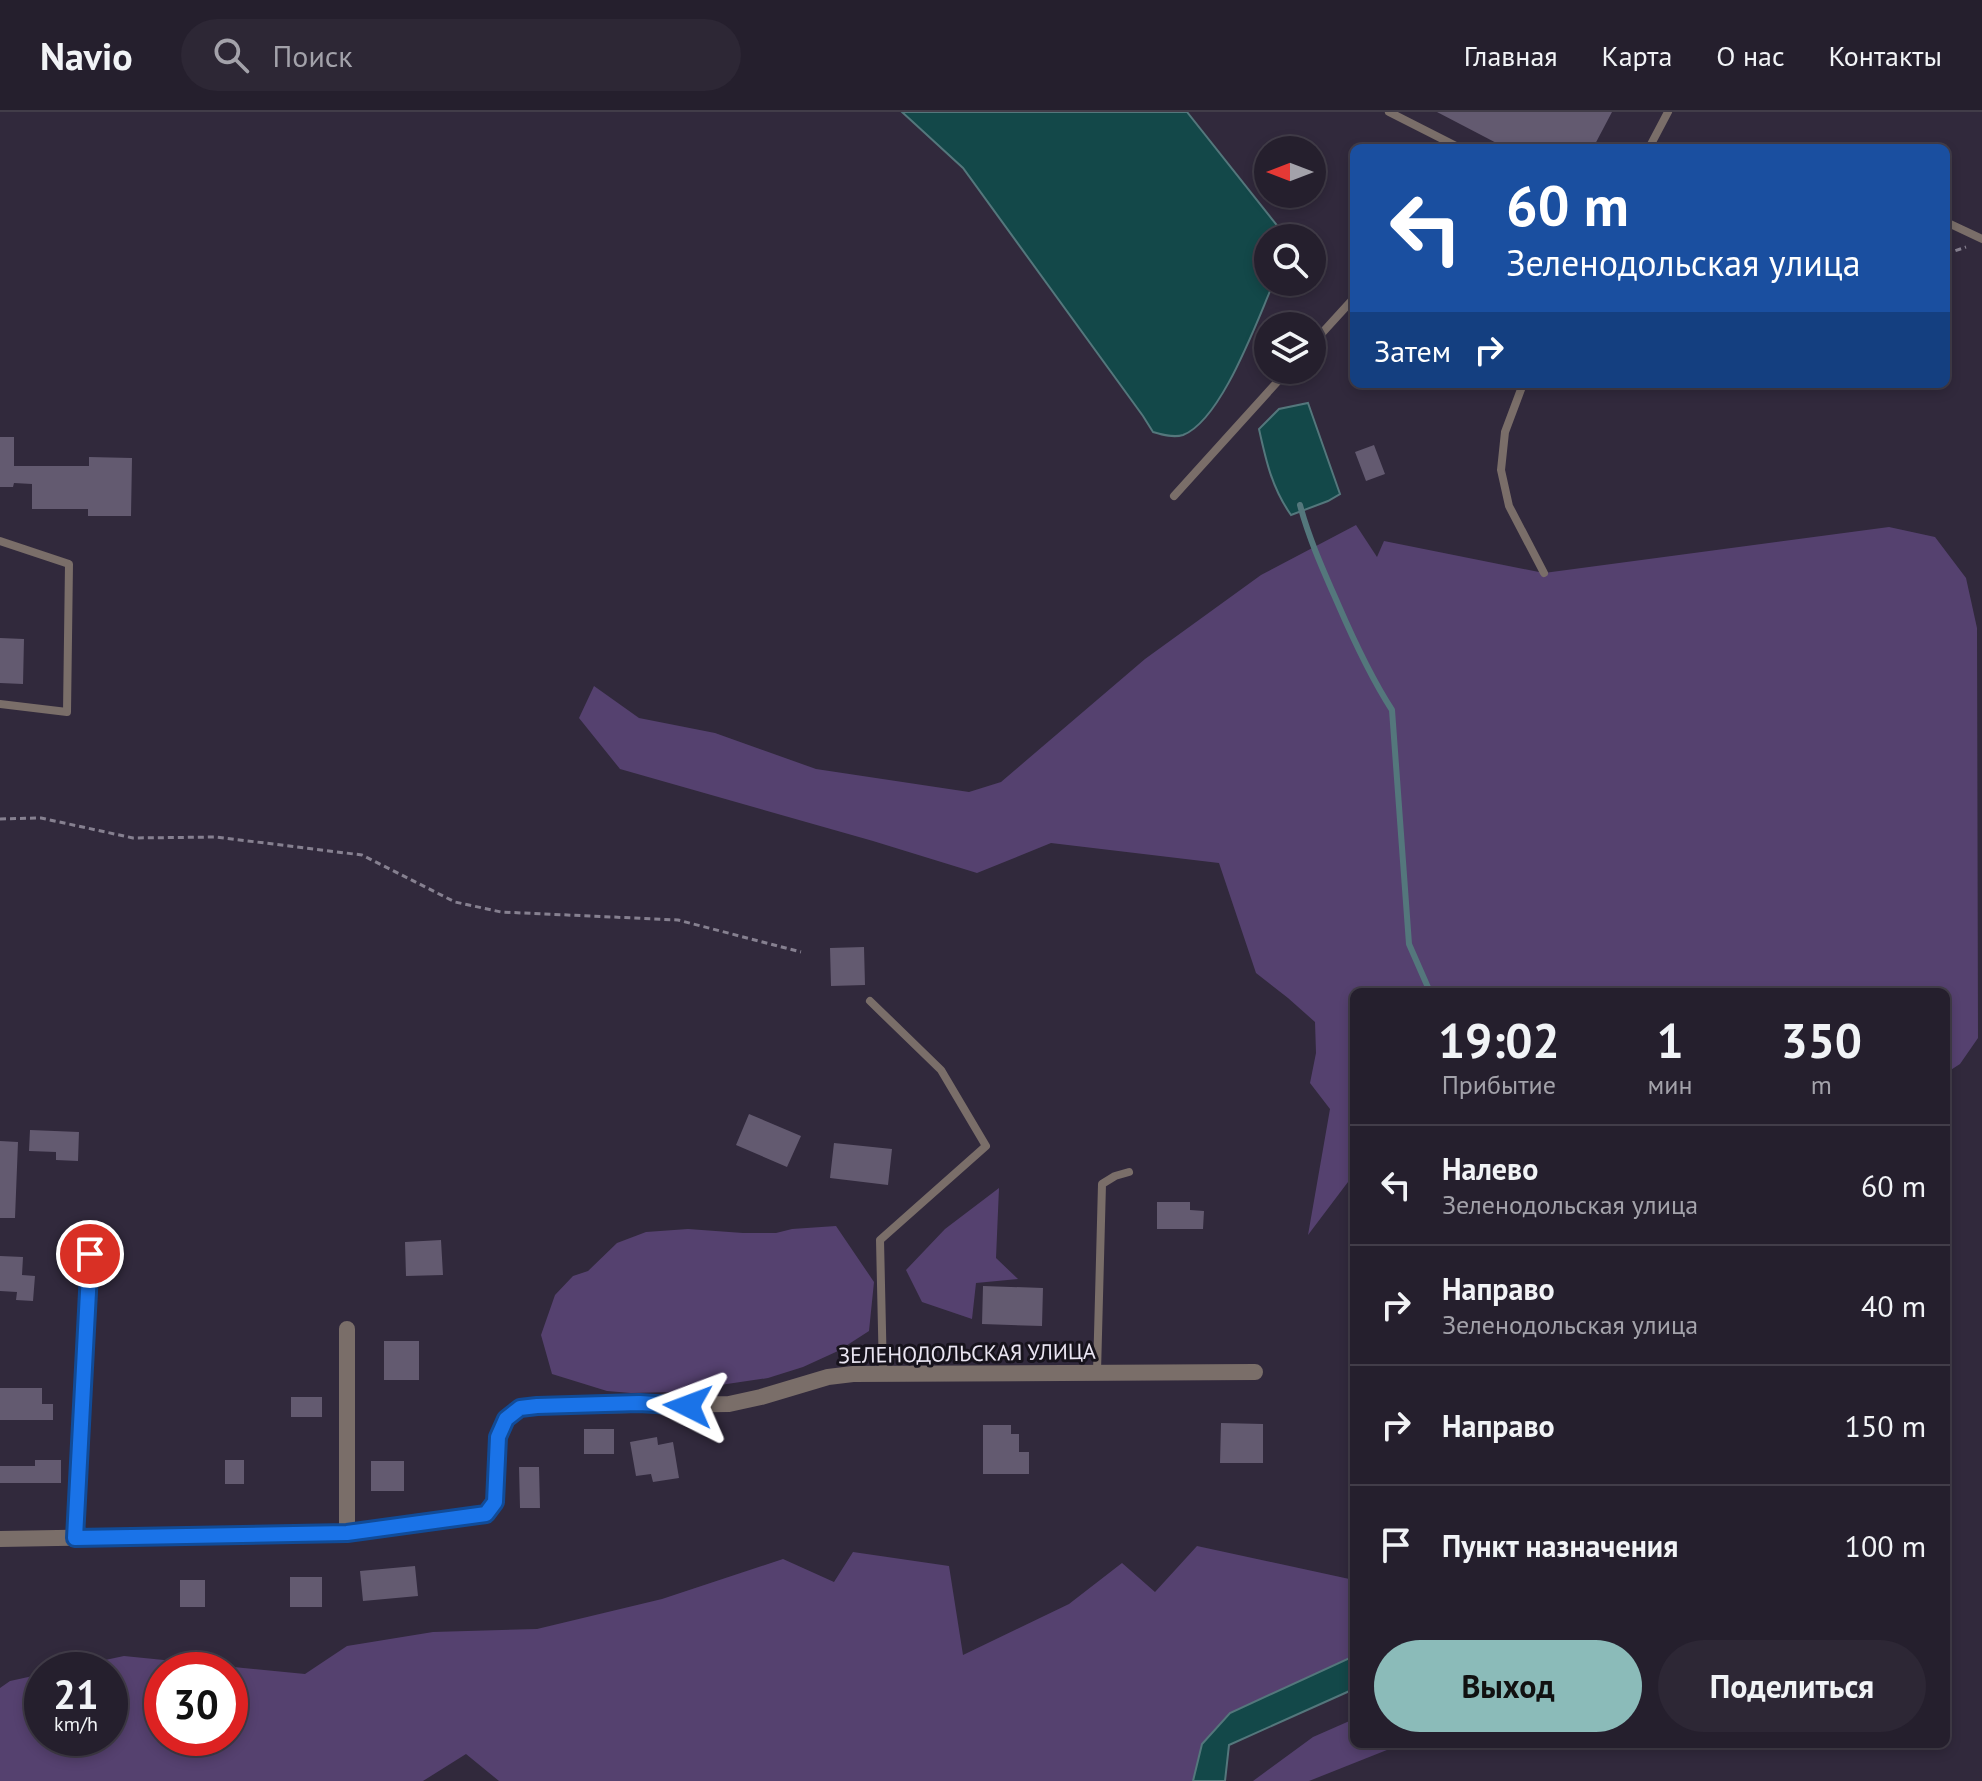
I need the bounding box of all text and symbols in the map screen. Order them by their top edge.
search box [181,19,741,91]
text: Navio [40,31,133,80]
icon: search [209,33,253,77]
text: Поиск [273,36,353,75]
text: Главная [1464,37,1558,74]
text: Карта [1602,37,1672,74]
text: О нас [1716,37,1785,74]
text: Контакты [1829,37,1942,74]
north arrow [1254,136,1326,208]
map controls [1254,136,1326,384]
text: 60 m [1506,169,1629,241]
icon: left [1374,176,1478,280]
button: search [1254,224,1326,296]
text: Зеленодольская улица [1506,239,1861,286]
button: layers [1254,312,1326,384]
icon: right [1467,328,1511,372]
text: Затем [1374,331,1451,370]
text: 19:02 [1438,1009,1560,1071]
text: 1 [1656,1009,1684,1071]
text: 350 [1780,1009,1862,1071]
text: Прибытие [1442,1068,1556,1101]
text: мин [1648,1068,1693,1101]
text: m [1811,1068,1832,1101]
text: Налево [1442,1149,1538,1188]
icon: left [1374,1163,1418,1207]
text: 60 m [1861,1166,1926,1205]
text: Зеленодольская улица [1442,1188,1698,1221]
pin [56,1220,124,1288]
icon: arrive [68,1232,112,1276]
text: Направо [1442,1269,1555,1308]
icon: right [1374,1283,1418,1327]
text: 40 m [1861,1286,1926,1325]
text: Зеленодольская улица [1442,1308,1698,1341]
street label: ЗЕЛЕНОДОЛЬСКАЯ УЛИЦА [838,1337,1096,1369]
position arrow [646,1364,730,1448]
icon: right [1374,1403,1418,1447]
text: Направо [1442,1406,1555,1445]
text: 150 m [1845,1406,1926,1445]
icon: arrive [1374,1523,1418,1567]
text: Пункт назначения [1442,1526,1678,1565]
text: 100 m [1845,1526,1926,1565]
button: Выход [1374,1640,1642,1732]
button: Поделиться [1658,1640,1926,1732]
speed limit sign: 30 [144,1652,248,1756]
text: 21 [53,1668,99,1720]
text: km/h [54,1711,98,1737]

